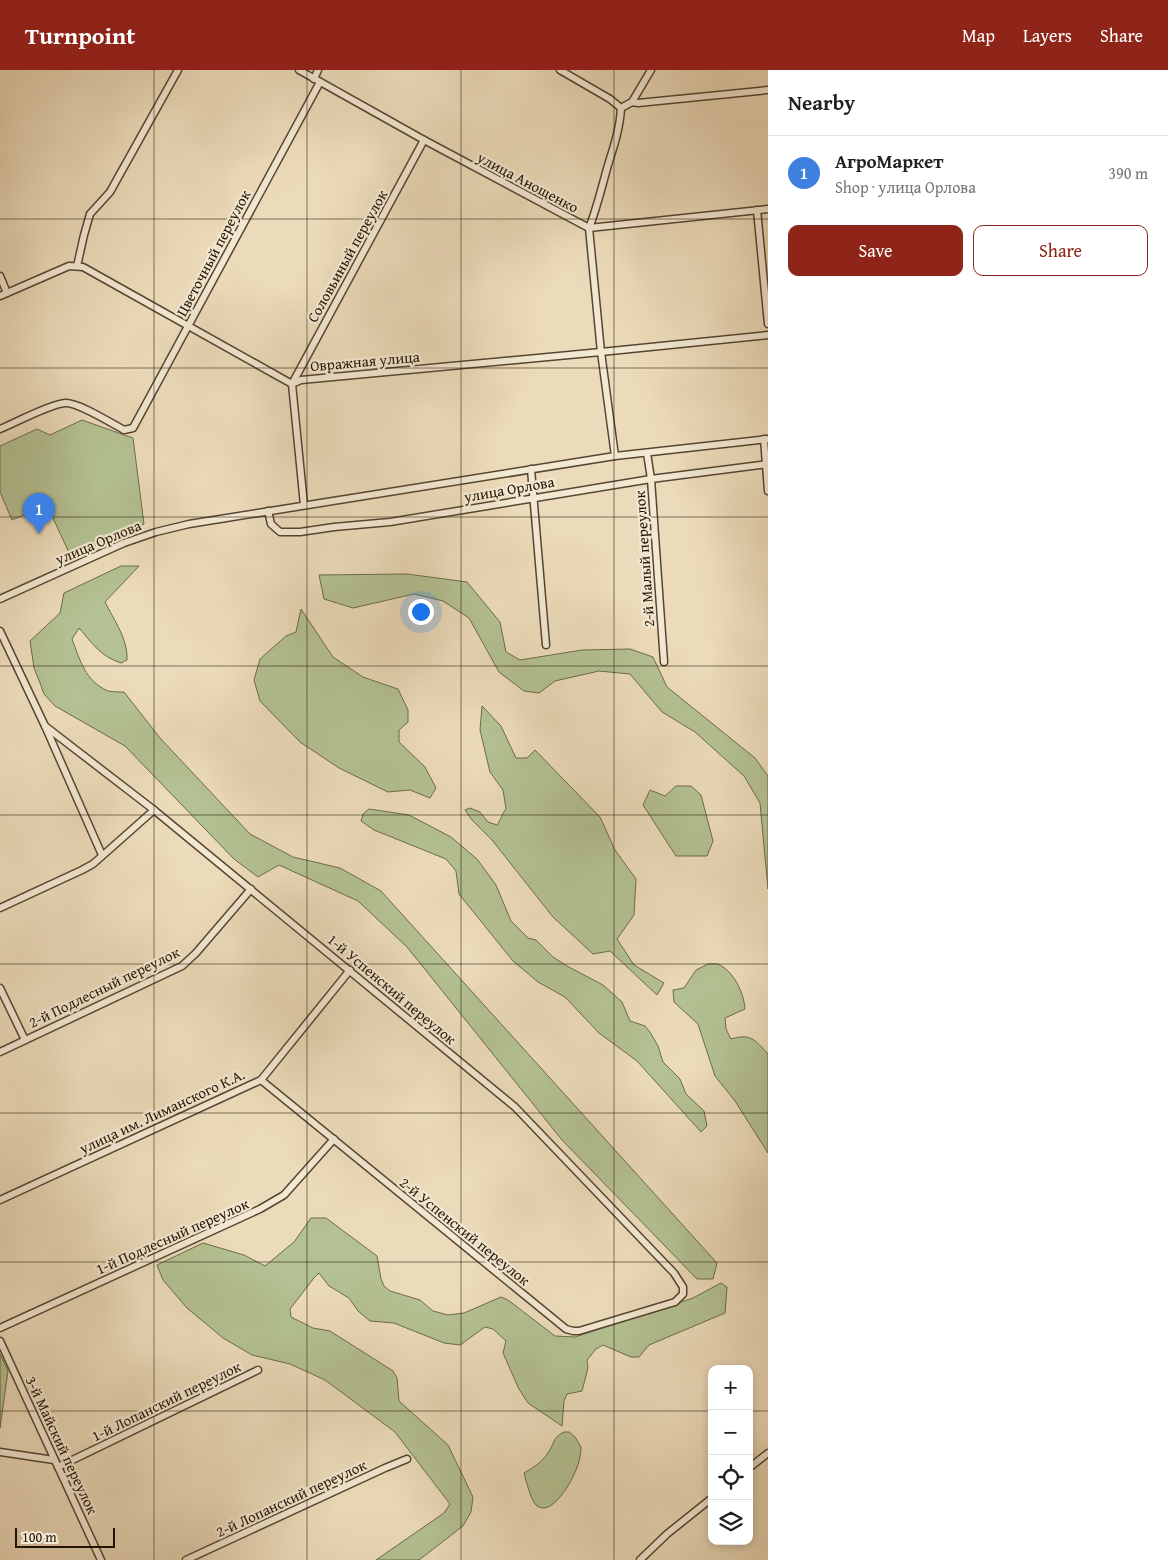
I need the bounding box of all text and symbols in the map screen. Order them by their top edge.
text: Turnpoint [25,18,135,53]
text: Map [962,22,995,49]
text: Layers [1023,22,1072,49]
text: Share [1100,22,1143,49]
text: Nearby [788,87,855,118]
street label: улица Анощенко [473,146,583,218]
text: АгроМаркет [835,147,944,175]
text: 1 [800,161,808,185]
text: 390 m [1108,161,1148,185]
text: Shop · улица Орлова [835,175,976,199]
street label: Цветочный переулок [171,186,255,320]
street label: Соловьиный переулок [302,186,392,326]
button: Save [788,225,963,276]
button: Share [973,225,1148,276]
street label: Овражная улица [309,346,421,376]
street label: улица Орлова [461,471,557,507]
street label: 2-й Малый переулок [629,490,659,628]
pin: 1 [23,493,55,534]
street label: улица Орлова [51,514,145,570]
your location [408,599,434,625]
street label: 1-й Успенский переулок [323,929,461,1049]
street label: 2-й Подлесный переулок [25,941,183,1033]
street label: улица им. Лиманского К.А. [75,1063,248,1159]
street label: 2-й Успенский переулок [395,1172,535,1290]
street label: 1-й Подлесный переулок [92,1193,252,1279]
street label: 1-й Лопанский переулок [88,1356,244,1446]
map controls [708,1365,753,1545]
button: + [708,1365,753,1410]
street label: 3-й Майский переулок [21,1373,103,1518]
button: − [708,1410,753,1455]
street label: 2-й Лопанский переулок [212,1454,370,1542]
button: locate [708,1455,753,1500]
button: layers [708,1500,753,1545]
scale bar [15,1525,115,1548]
text: 100 m [22,1527,57,1547]

